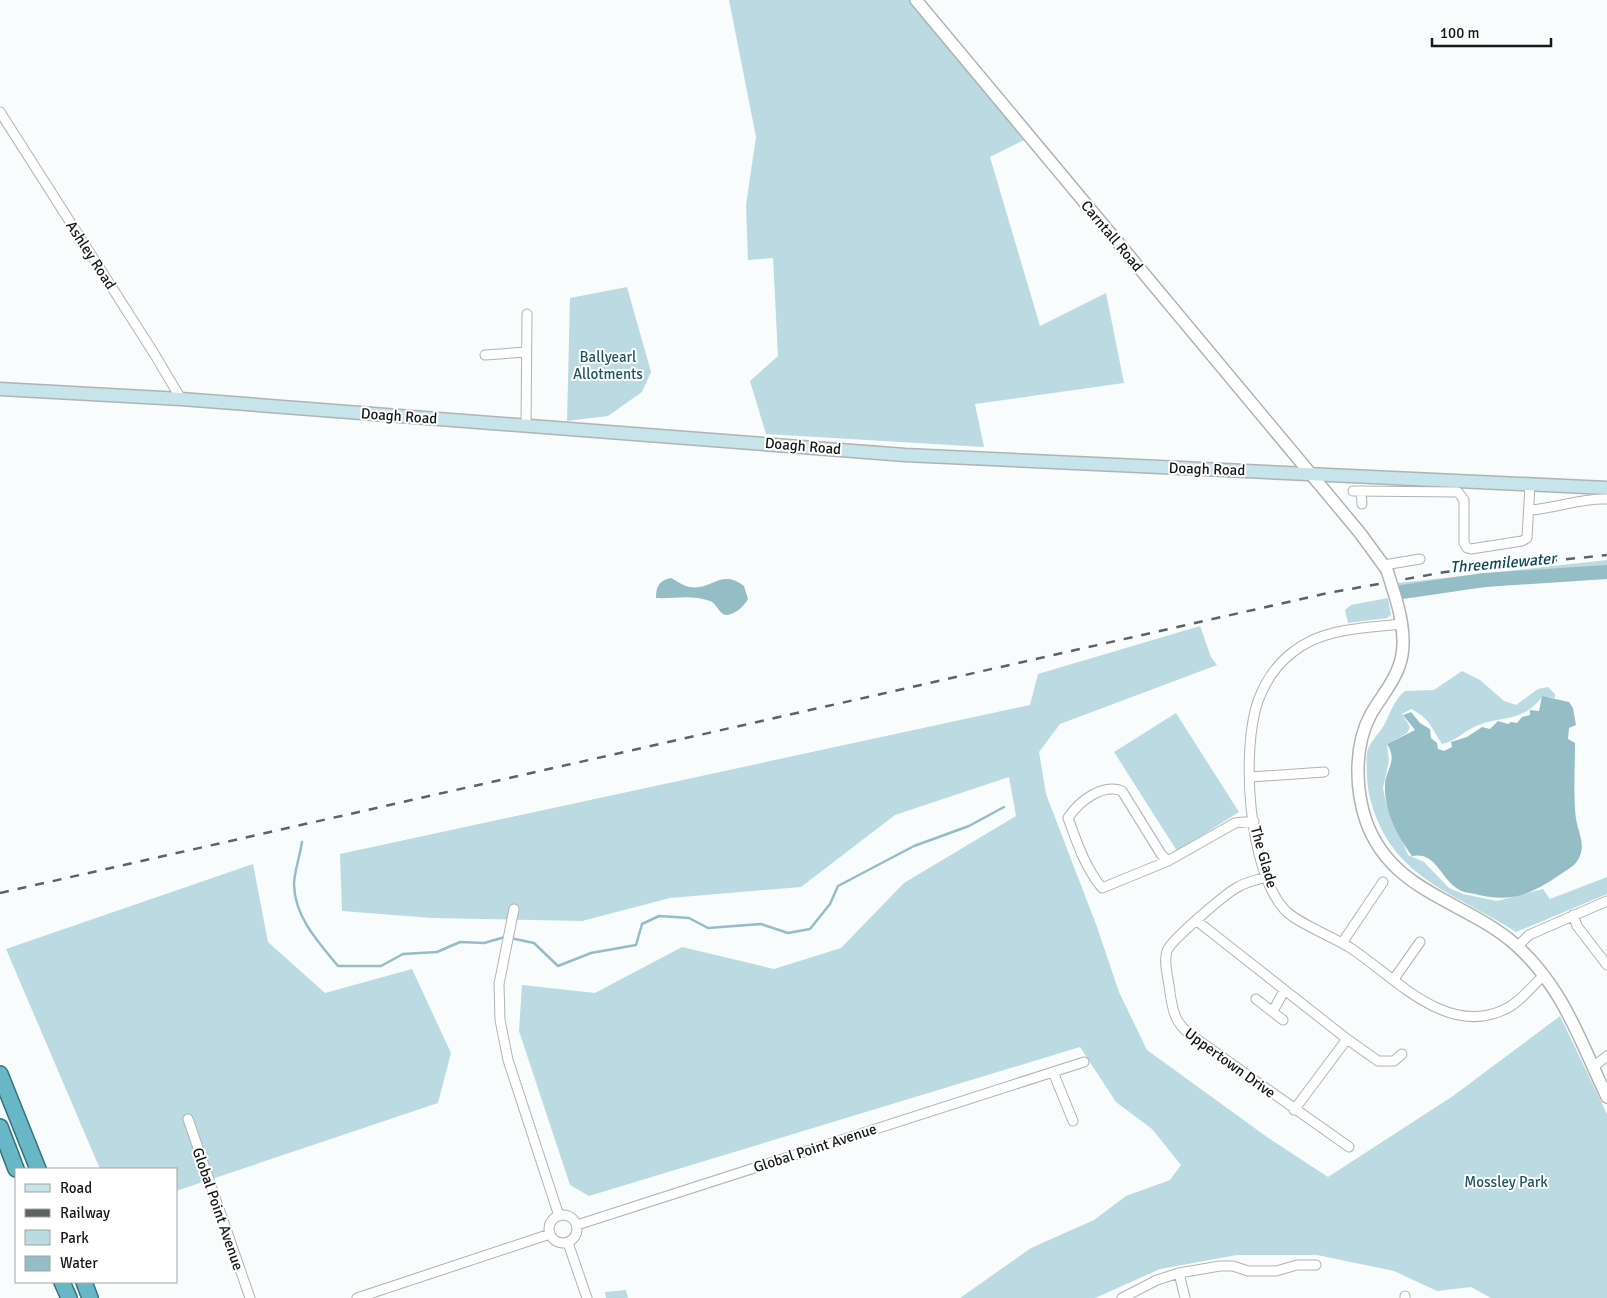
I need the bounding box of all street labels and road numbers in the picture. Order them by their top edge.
street label: Carntall Road [1077,197,1147,275]
street label: Ashley Road [62,217,120,293]
street label: Doagh Road [360,404,438,428]
street label: Doagh Road [764,434,842,458]
street label: Doagh Road [1168,459,1246,479]
street label: The Glade [1247,824,1281,890]
street label: Uppertown Drive [1181,1024,1279,1102]
street label: Global Point Avenue [751,1120,879,1176]
street label: Global Point Avenue [189,1145,247,1273]

